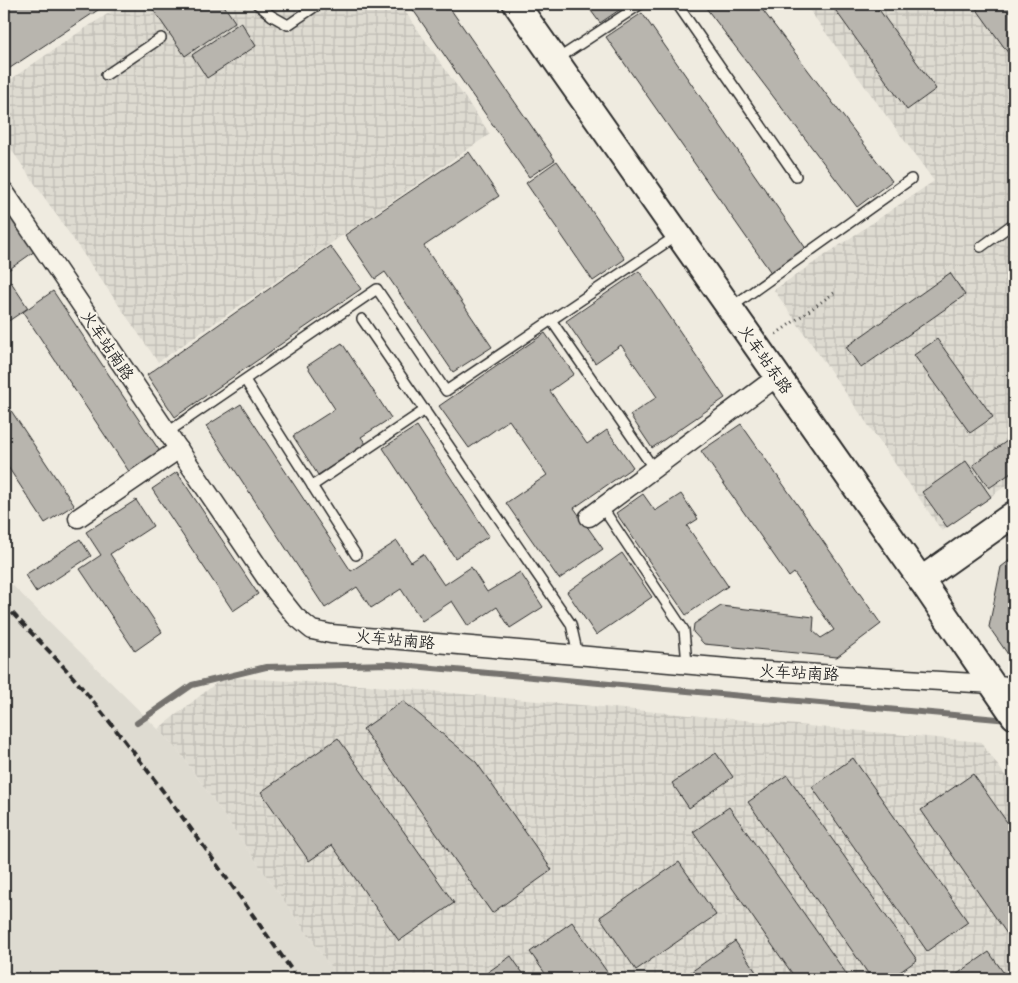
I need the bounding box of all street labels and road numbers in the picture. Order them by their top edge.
street label: 火车站南路 [74,307,138,386]
street label: 火车站东路 [732,321,796,400]
street label: 火车站南路 [354,627,436,656]
street label: 火车站南路 [758,661,839,688]

